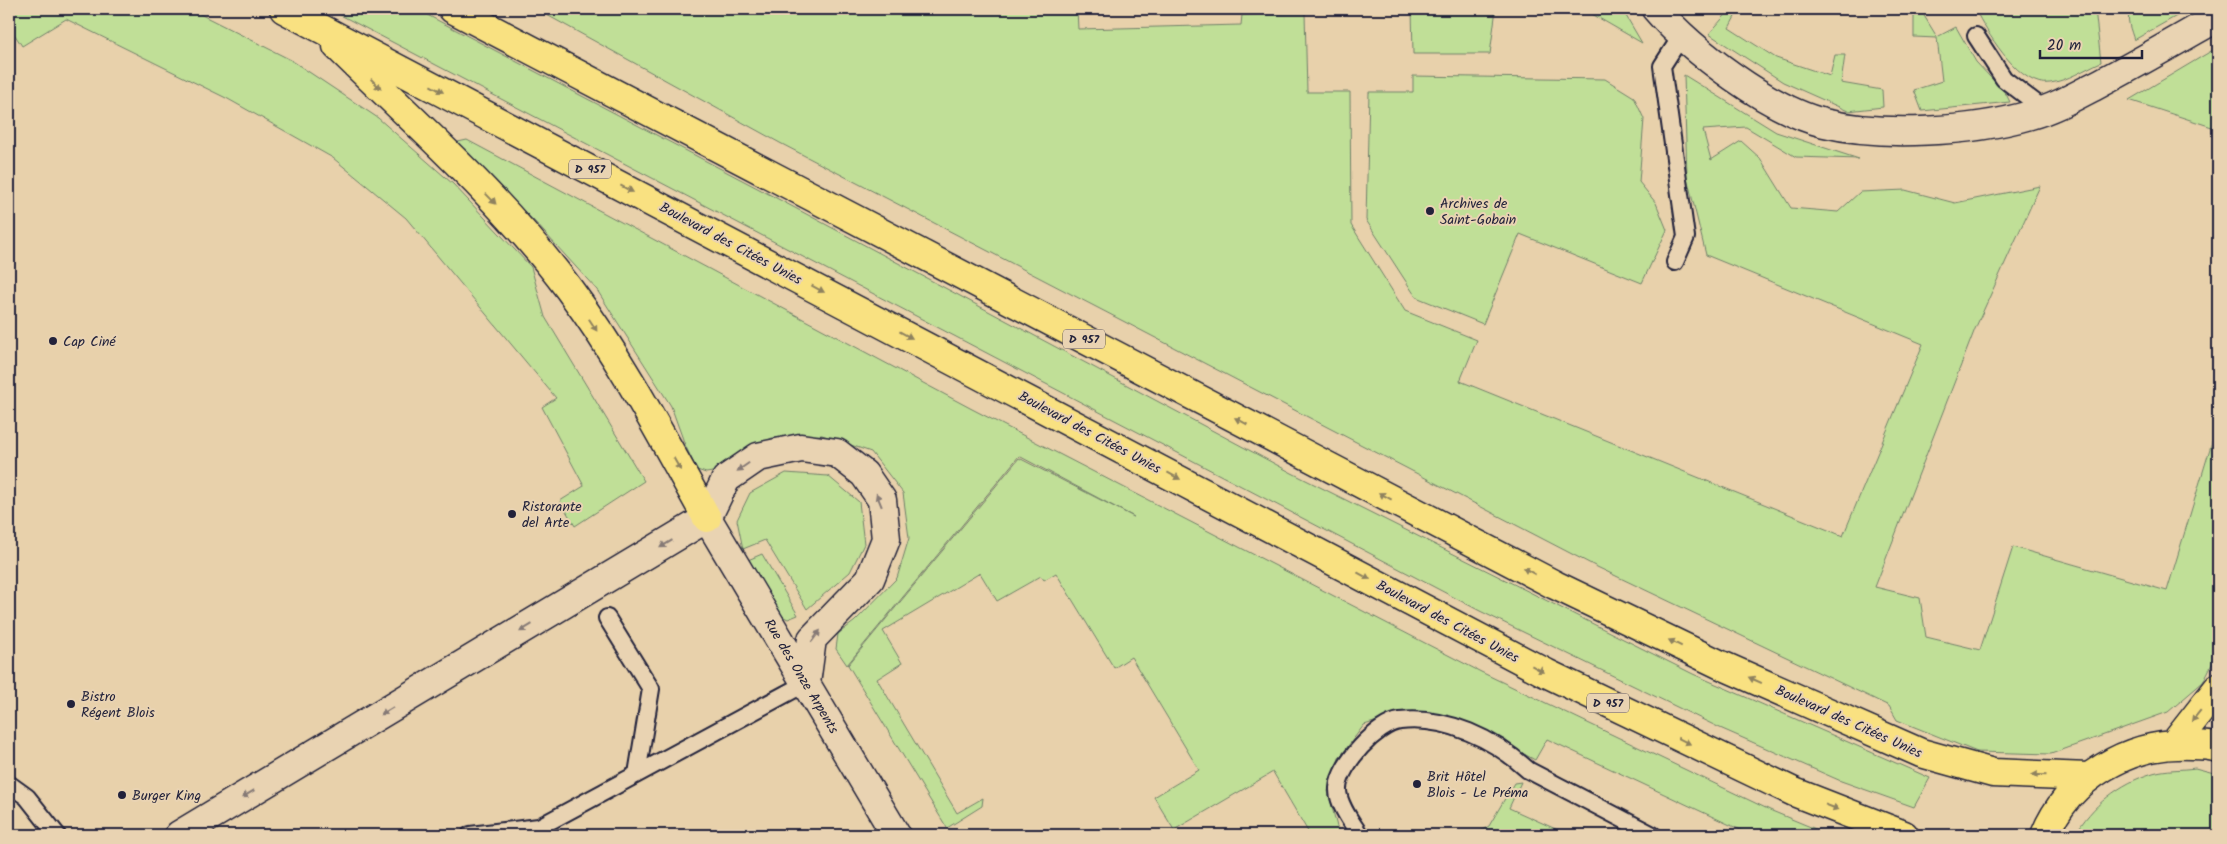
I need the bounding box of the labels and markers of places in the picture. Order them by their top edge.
place label: Archives de Saint-Gobain [1440,193,1516,231]
marker: Archives de Saint-Gobain [1424,205,1436,217]
place label: Cap Ciné [63,331,116,353]
marker: Cap Ciné [47,335,59,347]
place label: Ristorante del Arte [522,496,582,534]
marker: Ristorante del Arte [506,508,518,520]
place label: Bistro Régent Blois [81,686,155,724]
marker: Bistro Régent Blois [65,698,77,710]
place label: Brit Hôtel Blois - Le Préma [1427,766,1528,804]
marker: Brit Hôtel Blois - Le Préma [1411,778,1423,790]
place label: Burger King [132,785,201,807]
marker: Burger King [116,789,128,801]

